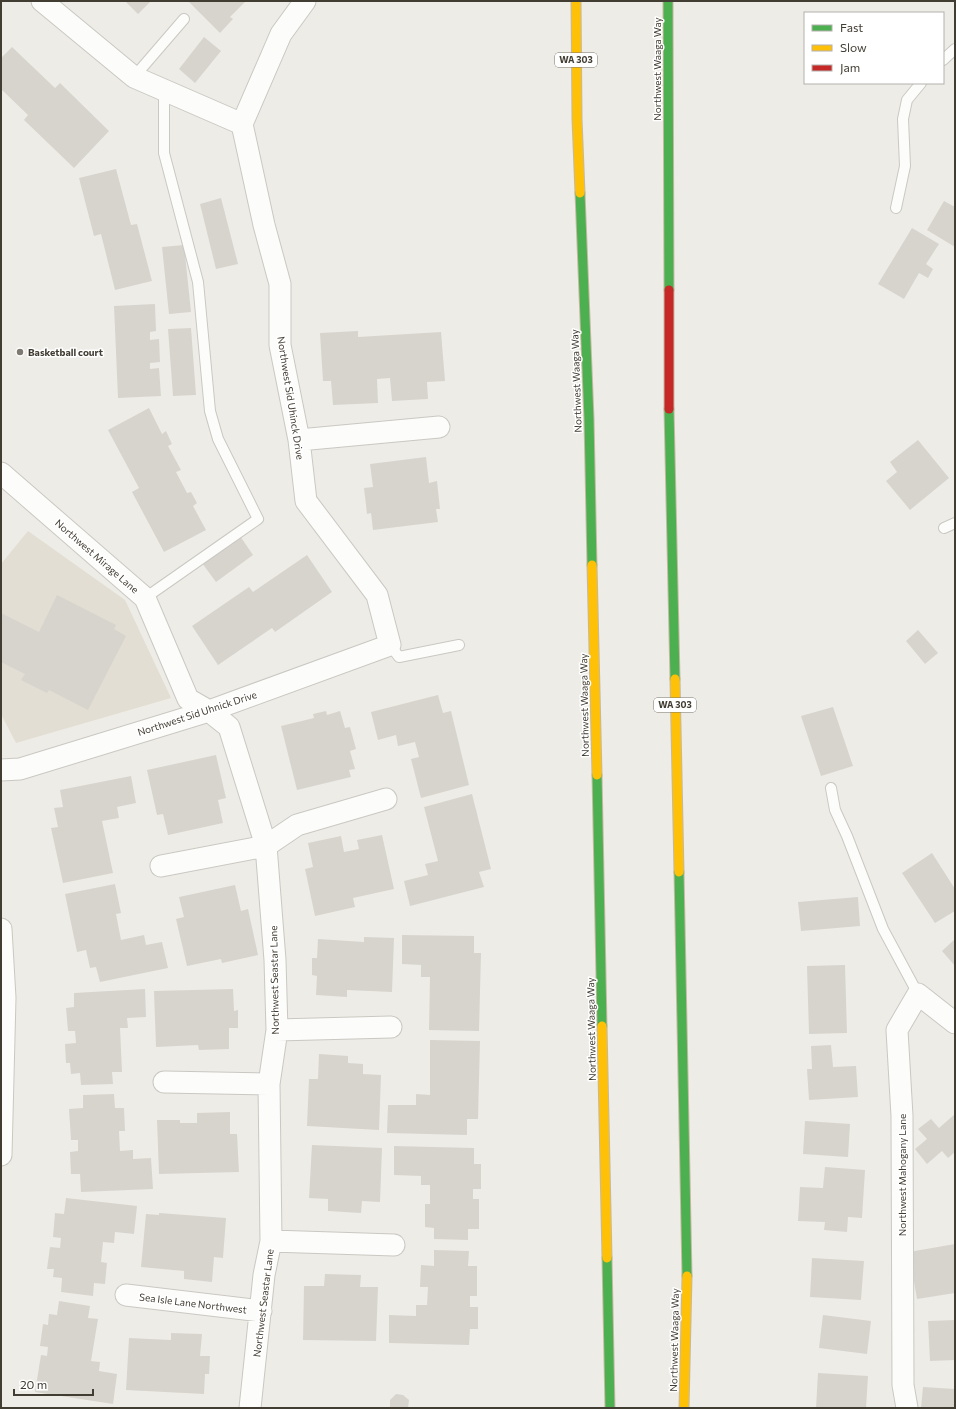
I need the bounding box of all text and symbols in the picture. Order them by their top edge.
legend [804,12,944,84]
street label: Northwest Waaga Way [651,17,663,121]
text: Fast [840,20,863,34]
text: Slow [840,40,867,54]
road number: WA 303 [555,53,597,67]
text: Jam [840,60,860,75]
street label: Northwest Waaga Way [568,329,584,433]
street label: Northwest Sid Uhinck Drive [275,335,307,461]
place label: Basketball court [28,346,103,358]
marker: Basketball court [15,347,25,357]
street label: Northwest Mirage Lane [53,517,141,595]
street label: Northwest Waaga Way [577,653,591,757]
street label: Northwest Sid Uhnick Drive [136,688,258,738]
road number: WA 303 [654,698,696,712]
street label: Northwest Seastar Lane [267,925,281,1035]
street label: Northwest Waaga Way [584,977,598,1081]
street label: Northwest Mahogany Lane [896,1114,908,1236]
street label: Northwest Seastar Lane [250,1248,276,1358]
street label: Northwest Waaga Way [667,1288,681,1392]
street label: Sea Isle Lane Northwest [139,1290,247,1316]
scale bar [14,1371,93,1397]
text: 20 m [20,1377,47,1391]

